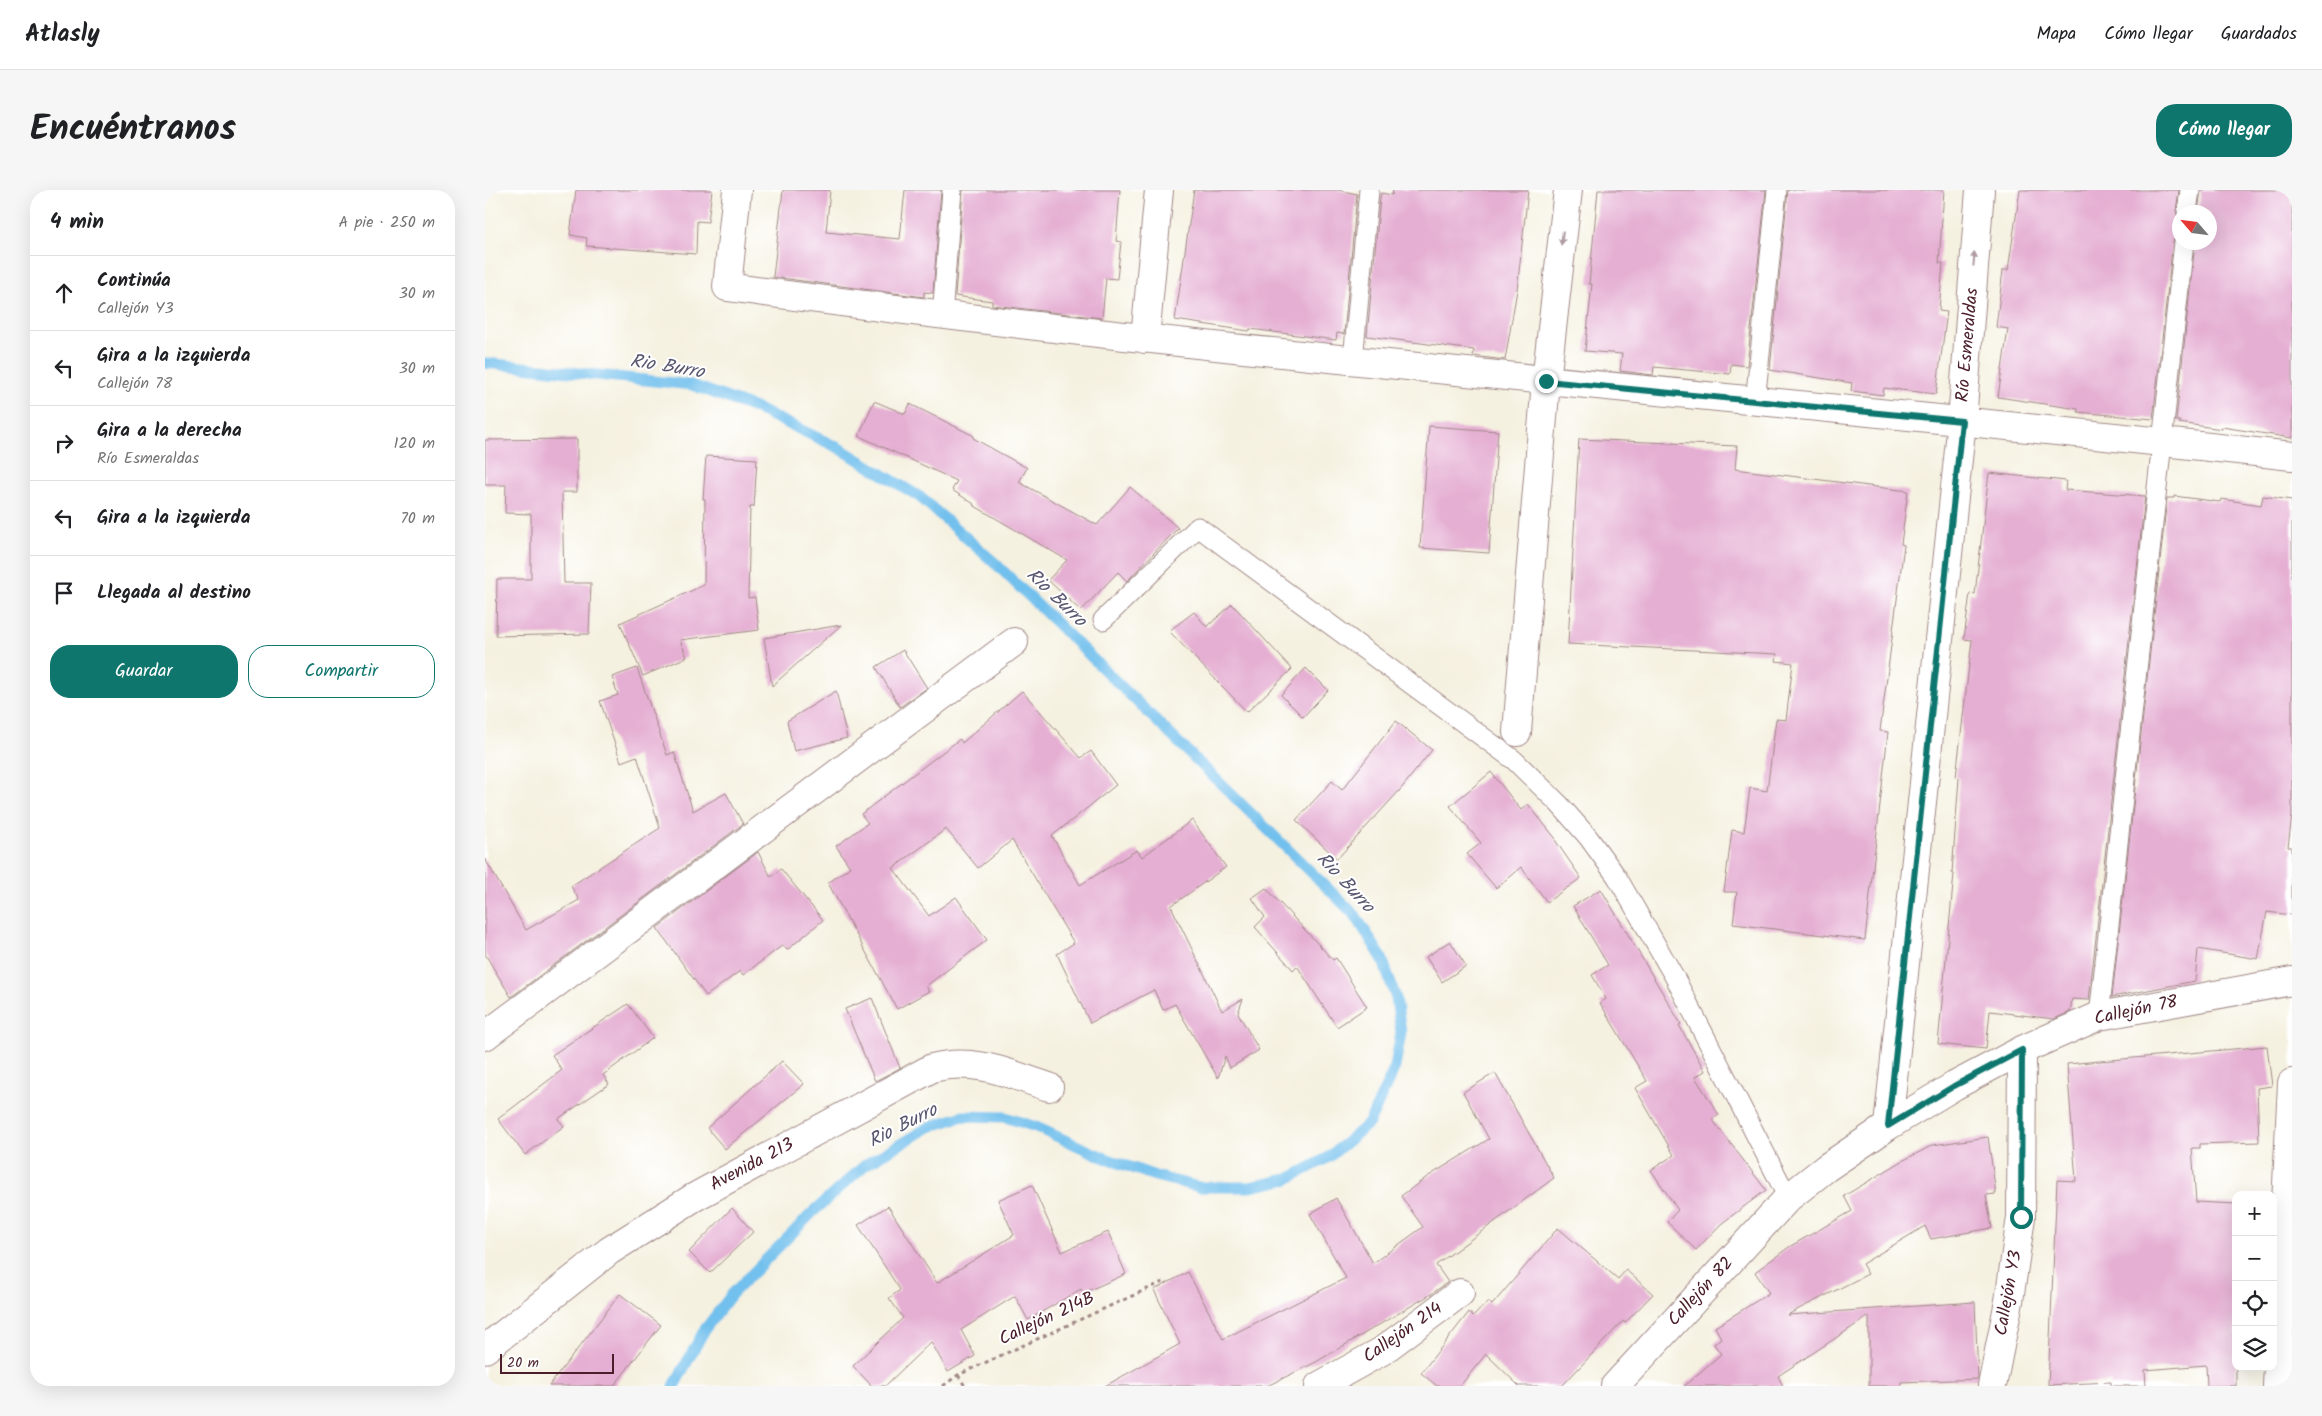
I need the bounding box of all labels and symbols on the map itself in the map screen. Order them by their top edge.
north arrow [2172,205,2217,250]
one-way arrow [1558,231,1566,247]
one-way arrow [1971,251,1979,267]
street label: Río Esmeraldas [1949,286,1987,403]
water label: Rio Burro [628,346,707,388]
route end [1535,370,1558,393]
water label: Rio Burro [1019,561,1094,636]
water label: Rio Burro [1309,846,1382,921]
street label: Callejón 78 [2092,988,2181,1034]
water label: Rio Burro [863,1095,944,1156]
street label: Avenida 213 [705,1131,799,1199]
route start [2010,1206,2033,1229]
street label: Callejón Y3 [1987,1248,2031,1338]
street label: Callejón 82 [1661,1250,1741,1334]
street label: Callejón 214B [994,1284,1100,1354]
street label: Callejón 214 [1357,1295,1449,1371]
scale bar [500,1351,614,1374]

